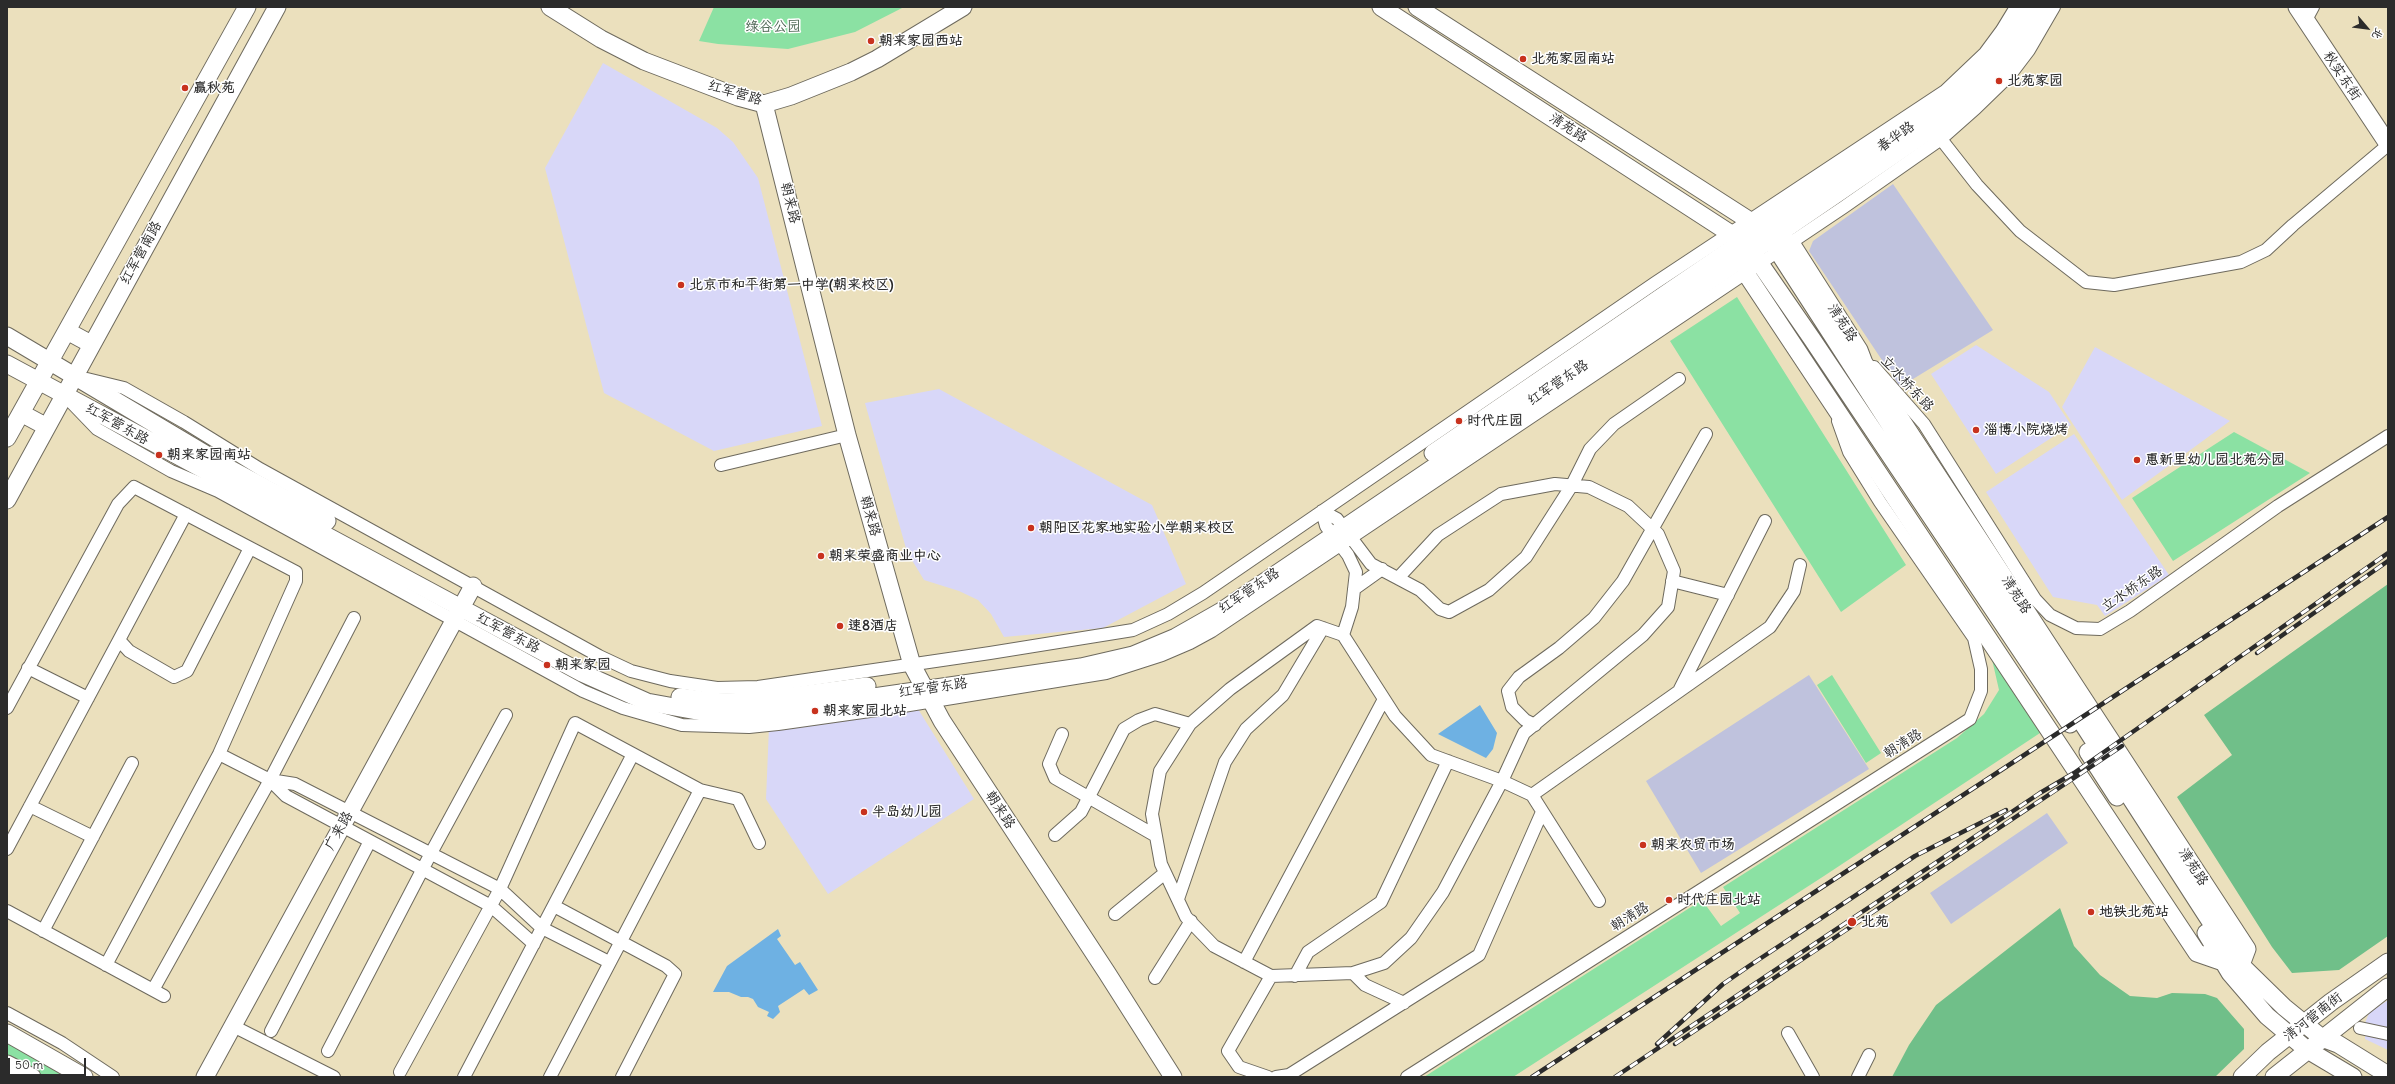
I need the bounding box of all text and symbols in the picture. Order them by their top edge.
north arrow [2347,8,2387,48]
park label: 绿谷公园 [745,19,801,35]
text: 北 [2369,25,2386,42]
place label: 朝来家园西站 [879,33,963,49]
marker: 朝来家园西站 [866,36,876,46]
street label: 秋实东街 [2319,48,2365,104]
place label: 北苑家园南站 [1531,51,1615,67]
marker: 北苑家园南站 [1518,54,1528,64]
place label: 北苑家园 [2007,73,2063,89]
marker: 北苑家园 [1994,76,2004,86]
street label: 红军营路 [706,77,764,109]
place label: 赢秋苑 [193,80,235,96]
marker: 赢秋苑 [180,83,190,93]
street label: 清苑路 [1546,110,1590,146]
street label: 春华路 [1874,118,1918,156]
street label: 朝来路 [777,181,803,225]
street label: 红军营南路 [117,218,165,288]
place label: 北京市和平街第一中学(朝来校区) [689,277,893,293]
marker: 北京市和平街第一中学(朝来校区) [676,280,686,290]
street label: 清苑路 [1824,301,1860,345]
street label: 立水桥东路 [1877,353,1937,415]
street label: 红军营东路 [1524,356,1592,410]
street label: 红军营东路 [82,400,152,448]
place label: 时代庄园 [1467,413,1523,429]
marker: 时代庄园 [1454,416,1464,426]
place label: 淄博小院烧烤 [1984,422,2068,438]
marker: 淄博小院烧烤 [1971,425,1981,435]
place label: 朝来家园南站 [167,447,251,463]
marker: 朝来家园南站 [154,450,164,460]
place label: 惠新里幼儿园北苑分园 [2145,452,2285,468]
marker: 惠新里幼儿园北苑分园 [2132,455,2142,465]
street label: 朝来路 [856,493,884,539]
place label: 朝阳区花家地实验小学朝来校区 [1039,520,1235,536]
marker: 朝阳区花家地实验小学朝来校区 [1026,523,1036,533]
place label: 朝来荣盛商业中心 [829,548,941,564]
marker: 朝来荣盛商业中心 [816,551,826,561]
street label: 立水桥东路 [2098,562,2166,616]
street label: 红军营东路 [1215,564,1283,618]
street label: 清苑路 [1998,573,2034,617]
street label: 红军营东路 [473,609,543,657]
place label: 速8酒店 [848,618,898,634]
marker: 速8酒店 [835,621,845,631]
place label: 朝来家园 [555,657,611,673]
marker: 朝来家园 [542,660,552,670]
street label: 红军营东路 [897,675,969,701]
place label: 朝来家园北站 [823,703,907,719]
marker: 朝来家园北站 [810,706,820,716]
street label: 朝清路 [1881,726,1925,762]
street label: 朝来路 [982,788,1018,832]
place label: 半岛幼儿园 [872,804,942,820]
marker: 半岛幼儿园 [859,807,869,817]
street label: 广来路 [321,809,357,853]
place label: 朝来农贸市场 [1651,837,1735,853]
marker: 朝来农贸市场 [1638,840,1648,850]
street label: 清苑路 [2175,845,2211,889]
place label: 时代庄园北站 [1677,892,1761,908]
marker: 时代庄园北站 [1664,895,1674,905]
street label: 朝清路 [1608,899,1652,935]
place label: 地铁北苑站 [2099,904,2169,920]
marker: 地铁北苑站 [2086,907,2096,917]
place label: 北苑 [1861,914,1889,930]
marker: 北苑 [1846,916,1858,928]
street label: 清河营南街 [2280,989,2346,1045]
scale bar [10,1050,88,1076]
text: 50 m [15,1057,43,1072]

